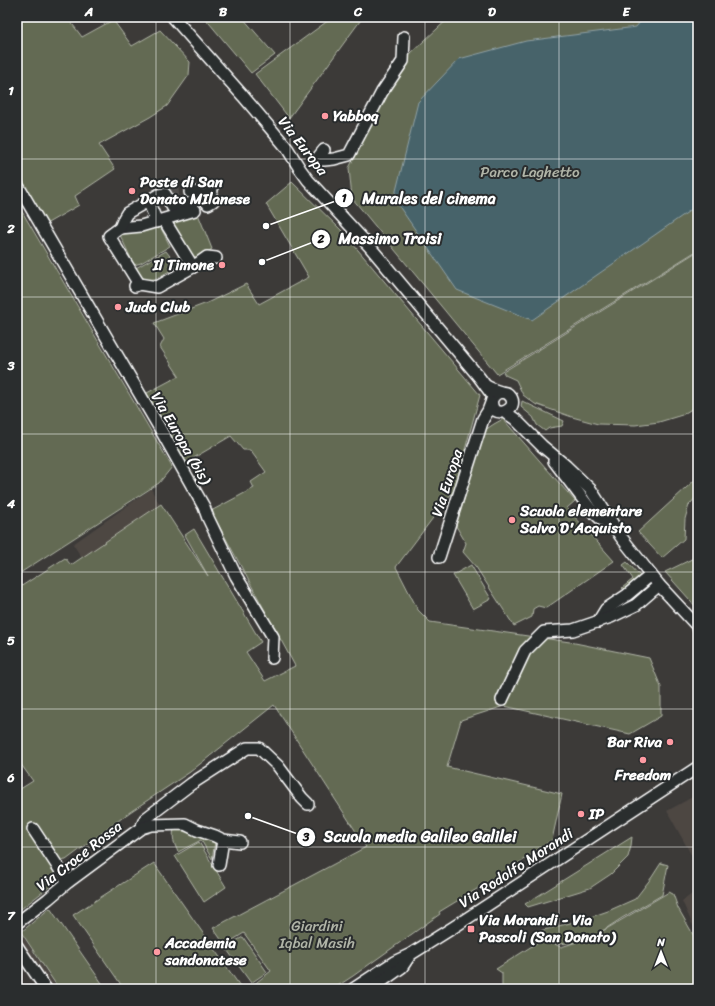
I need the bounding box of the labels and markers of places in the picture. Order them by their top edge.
place label: Yabboq [333,103,379,129]
marker: Yabboq [320,111,330,121]
place label: Poste di San Donato MIlanese [140,169,251,212]
callout: Murales del cinema [334,184,504,212]
marker: Poste di San Donato MIlanese [127,186,137,196]
callout: Massimo Troisi [311,225,450,253]
place label: Il Timone [152,252,215,278]
marker: Il Timone [217,260,227,270]
place label: Judo Club [125,294,190,320]
marker: Judo Club [113,302,123,312]
place label: Scuola elementare Salvo D'Acquisto [519,498,643,541]
marker: Scuola elementare Salvo D'Acquisto [507,515,517,525]
place label: Bar Riva [607,729,662,755]
marker: Bar Riva [665,737,675,747]
marker: Freedom [638,755,648,765]
place label: Freedom [614,762,672,788]
place label: IP [588,801,605,827]
marker: IP [576,809,586,819]
callout: Scuola media Galileo Galilei [296,823,524,851]
place label: Via Morandi - Via Pascoli (San Donato) [479,907,617,950]
marker: Via Morandi - Via Pascoli (San Donato) [466,924,476,934]
place label: Accademia sandonatese [164,930,247,973]
marker: Accademia sandonatese [152,947,162,957]

